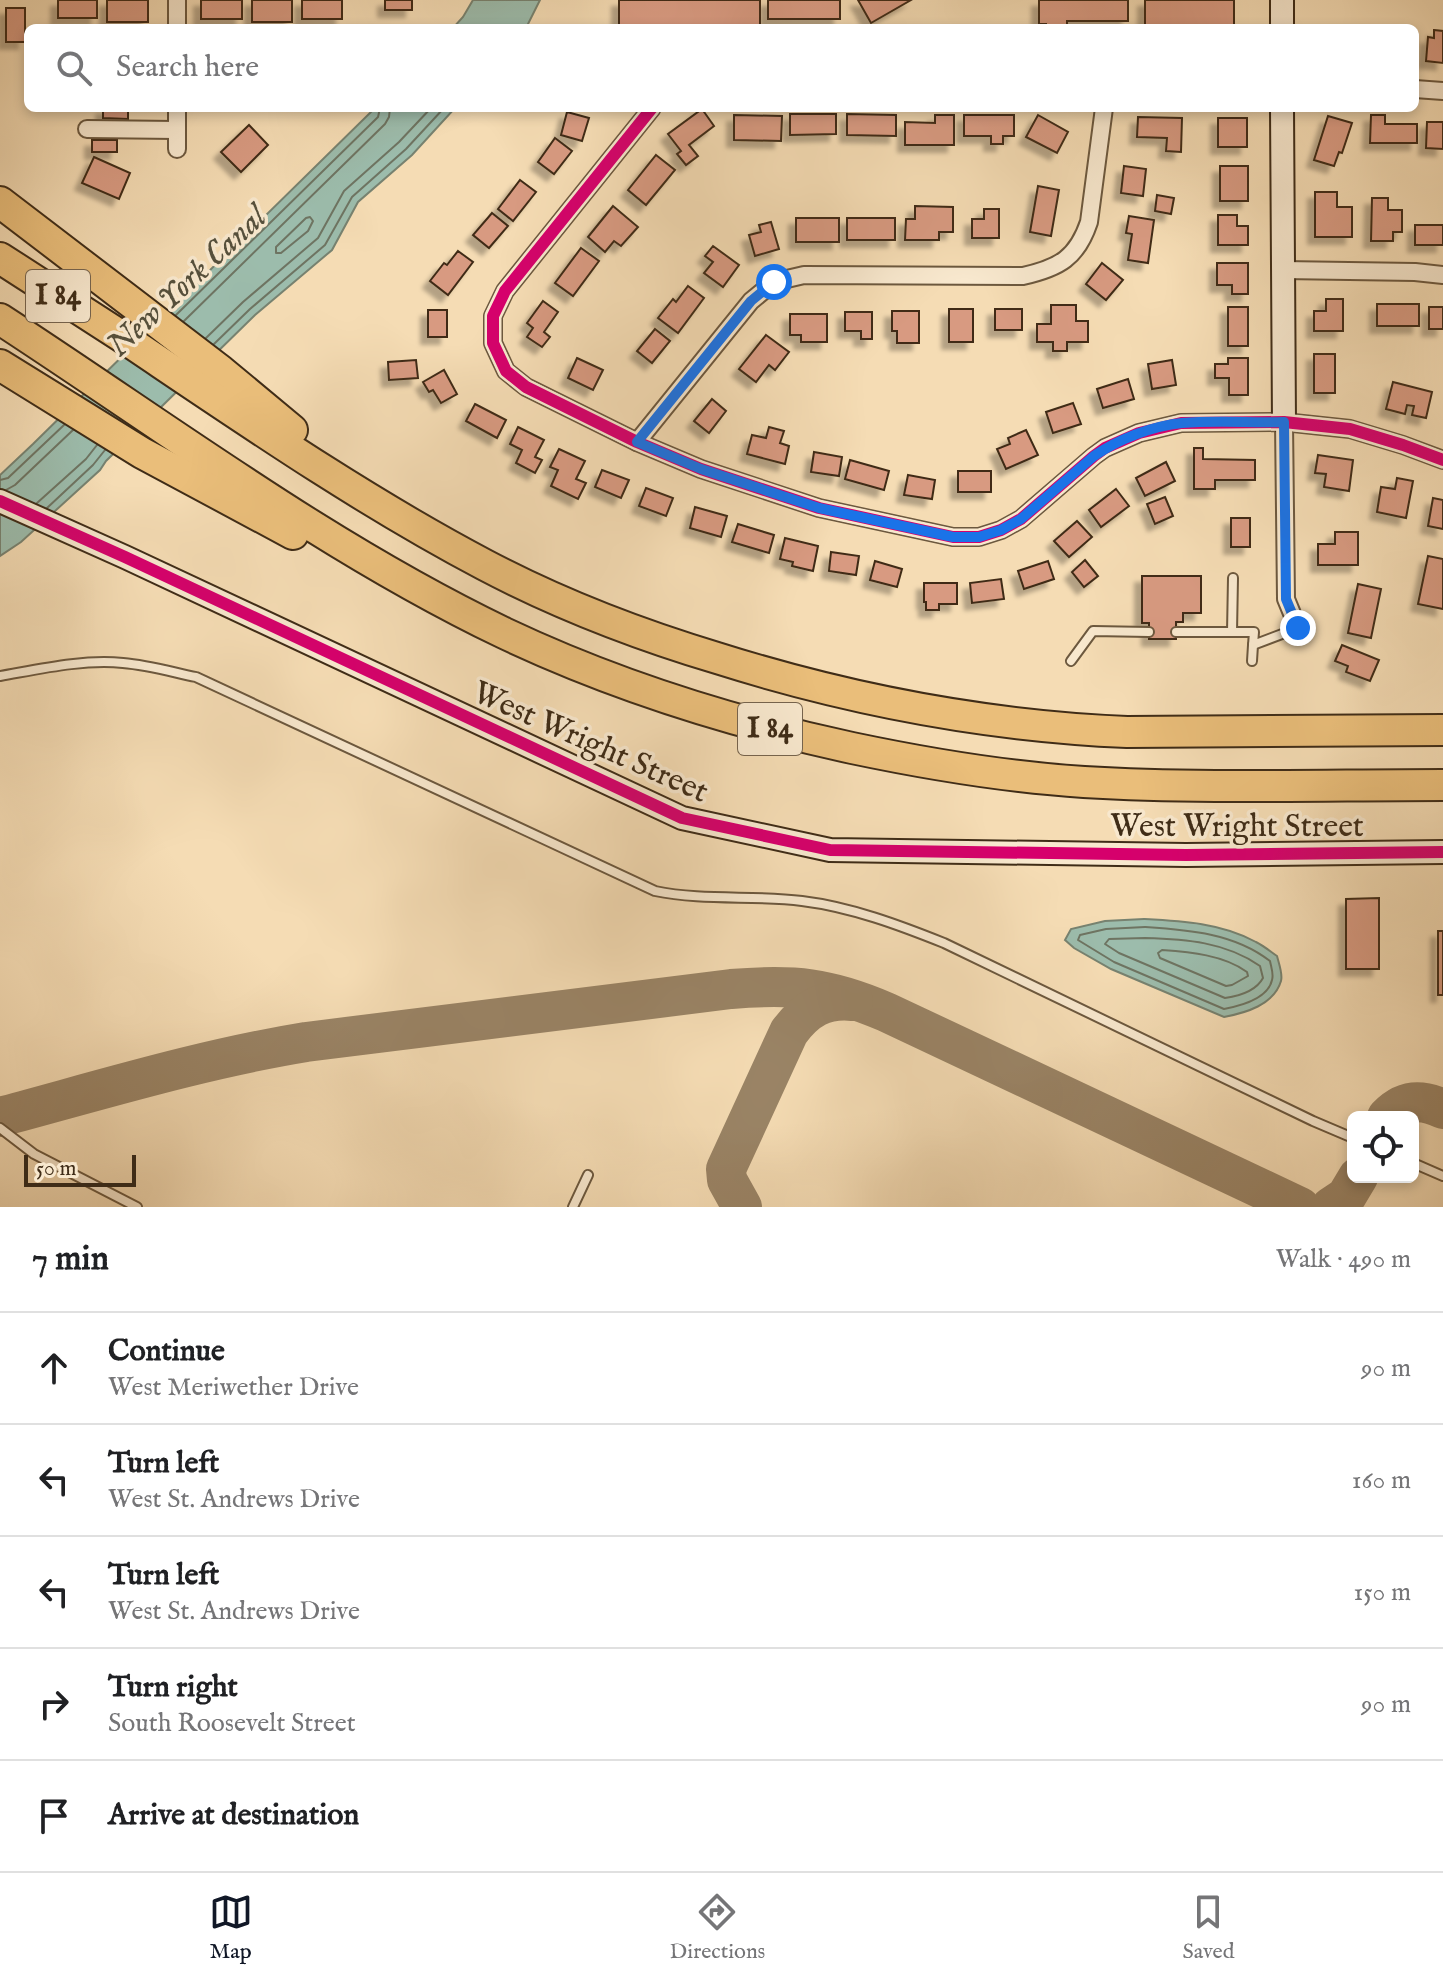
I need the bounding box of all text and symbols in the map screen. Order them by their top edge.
search box [24,24,1419,112]
icon: search [52,46,96,90]
text: Search here [116,49,259,87]
water label: New York Canal [98,195,278,367]
route start [756,264,792,300]
road number: I 84 [26,270,90,322]
route end [1280,610,1316,646]
street label: West Wright Street [466,673,714,813]
road number: I 84 [738,703,802,755]
street label: West Wright Street [1110,807,1364,848]
map controls [1347,1111,1419,1183]
button: locate [1347,1111,1419,1183]
scale bar [24,1151,136,1187]
text: 50 m [36,1155,77,1183]
text: 7 min [32,1238,109,1281]
text: Walk · 490 m [1276,1243,1411,1276]
text: Continue [108,1333,225,1371]
icon: ahead [32,1346,76,1390]
text: 90 m [1361,1352,1411,1385]
text: West Meriwether Drive [108,1371,359,1404]
text: Turn left [108,1445,219,1483]
icon: left [32,1458,76,1502]
text: 160 m [1352,1464,1411,1497]
text: West St. Andrews Drive [108,1483,360,1516]
text: Turn left [108,1557,219,1595]
icon: left [32,1570,76,1614]
text: 150 m [1353,1576,1411,1609]
text: West St. Andrews Drive [108,1595,360,1628]
text: Turn right [108,1669,238,1707]
icon: right [32,1682,76,1726]
text: 90 m [1361,1688,1411,1721]
text: South Roosevelt Street [108,1707,356,1740]
icon: arrive [32,1794,76,1838]
text: Arrive at destination [108,1797,359,1835]
tab: Map [209,1890,253,1966]
tab: Directions [670,1890,765,1966]
tab: Saved [1182,1890,1234,1966]

